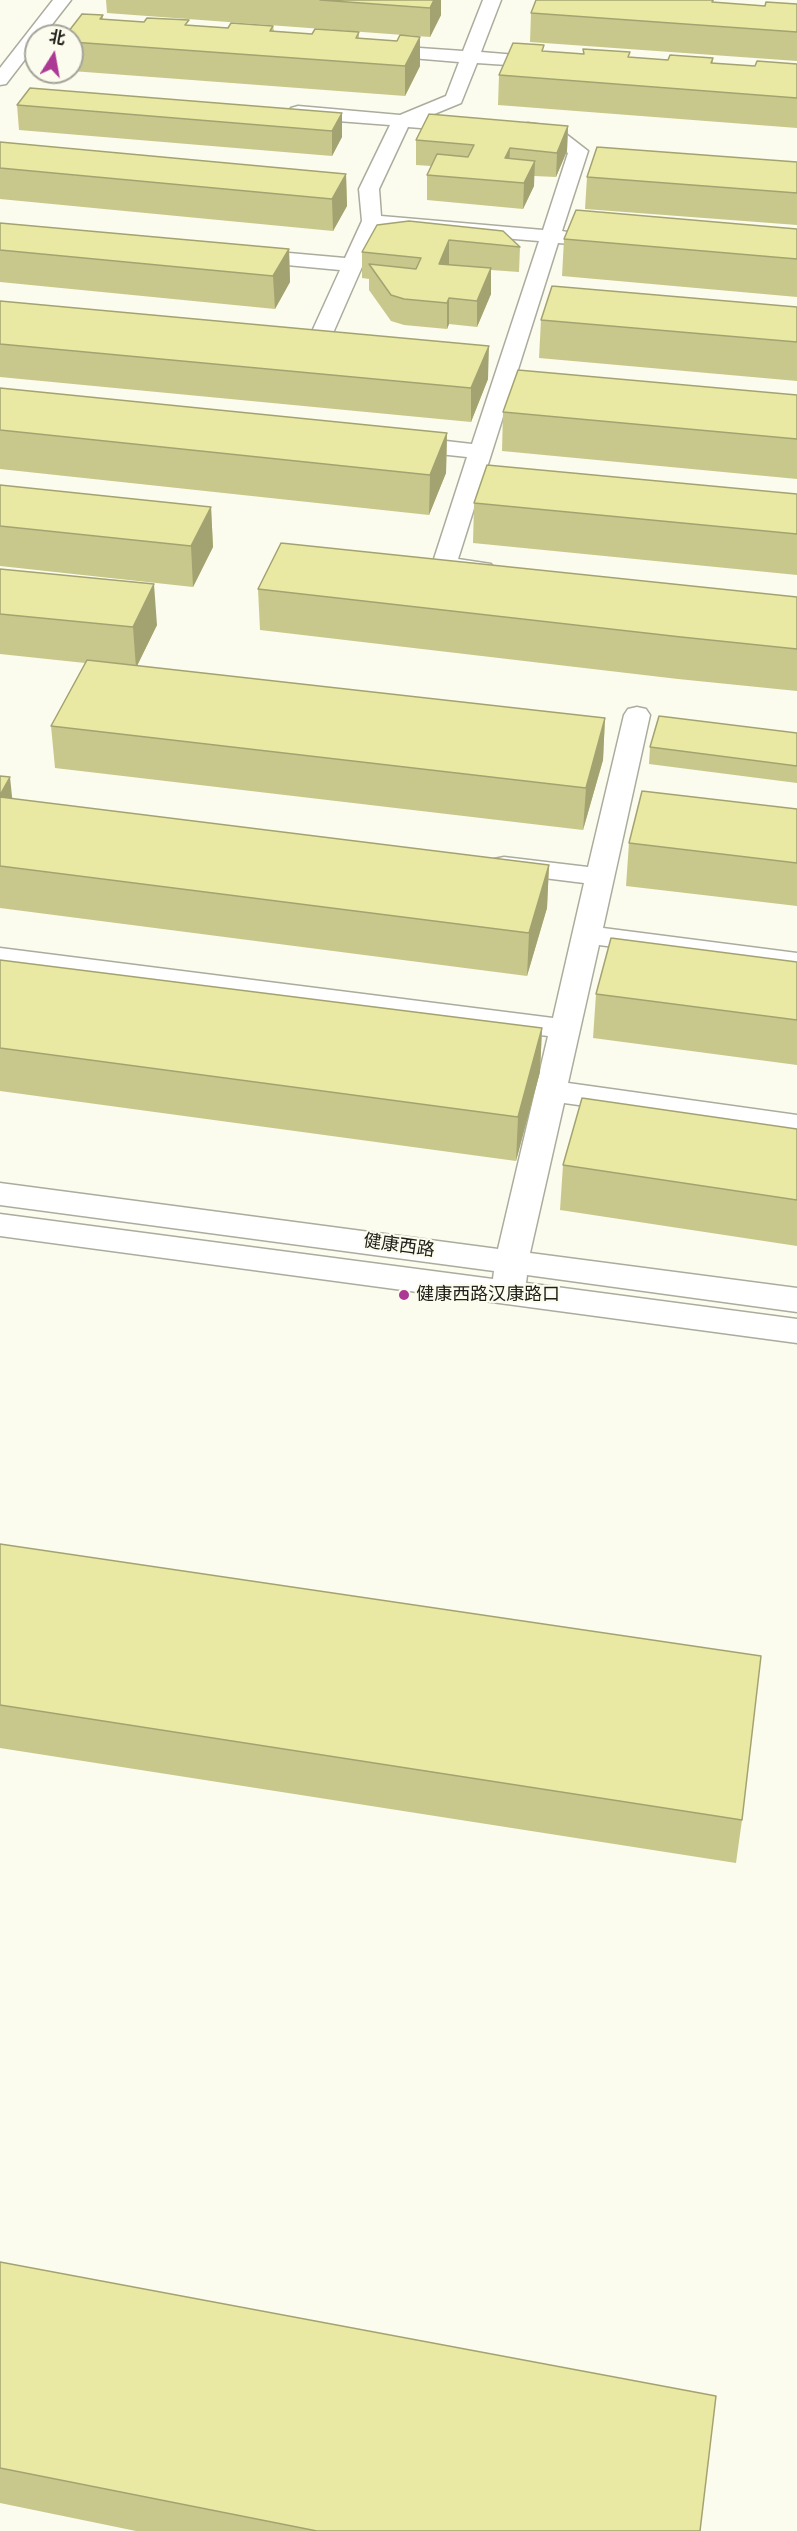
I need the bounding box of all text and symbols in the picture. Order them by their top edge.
north arrow [24,24,84,84]
text: 北 [47,27,67,49]
street label: 健康西路 [362,1230,436,1262]
place label: 健康西路汉康路口 [416,1284,560,1306]
marker: 健康西路汉康路口 [397,1288,411,1302]

